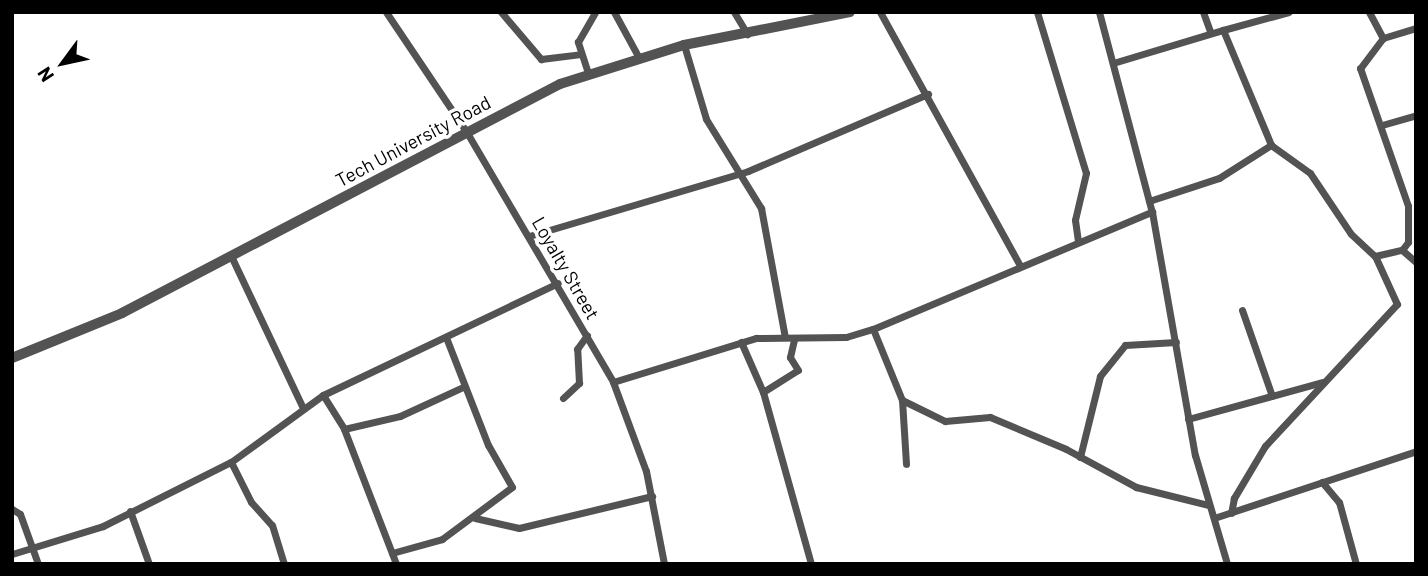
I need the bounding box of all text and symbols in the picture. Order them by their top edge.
north arrow [28,28,98,98]
text: N [32,63,58,86]
street label: Tech University Road [332,91,494,191]
street label: Loyalty Street [527,213,605,323]

